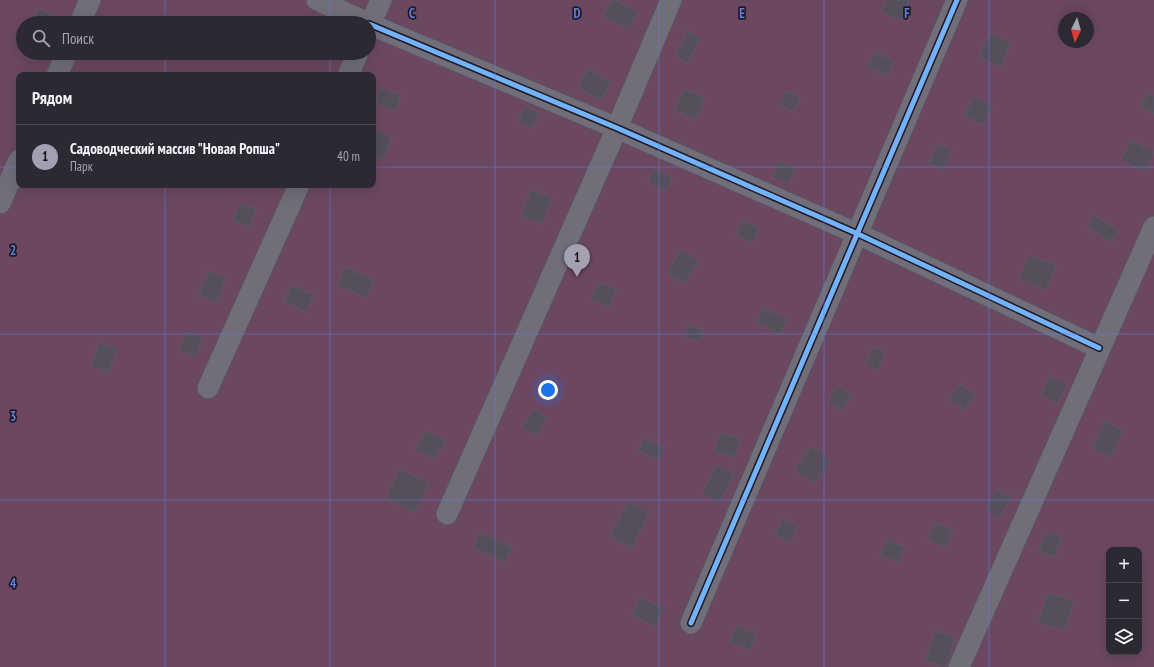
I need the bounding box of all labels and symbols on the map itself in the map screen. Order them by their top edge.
text: C [409,5,415,22]
text: D [574,5,581,22]
text: E [739,5,745,22]
text: F [904,5,910,22]
north arrow [1058,12,1094,48]
text: 2 [10,242,16,259]
pin: 1 [564,244,590,277]
your location [538,380,558,400]
text: 3 [10,408,16,425]
text: 4 [10,575,17,592]

